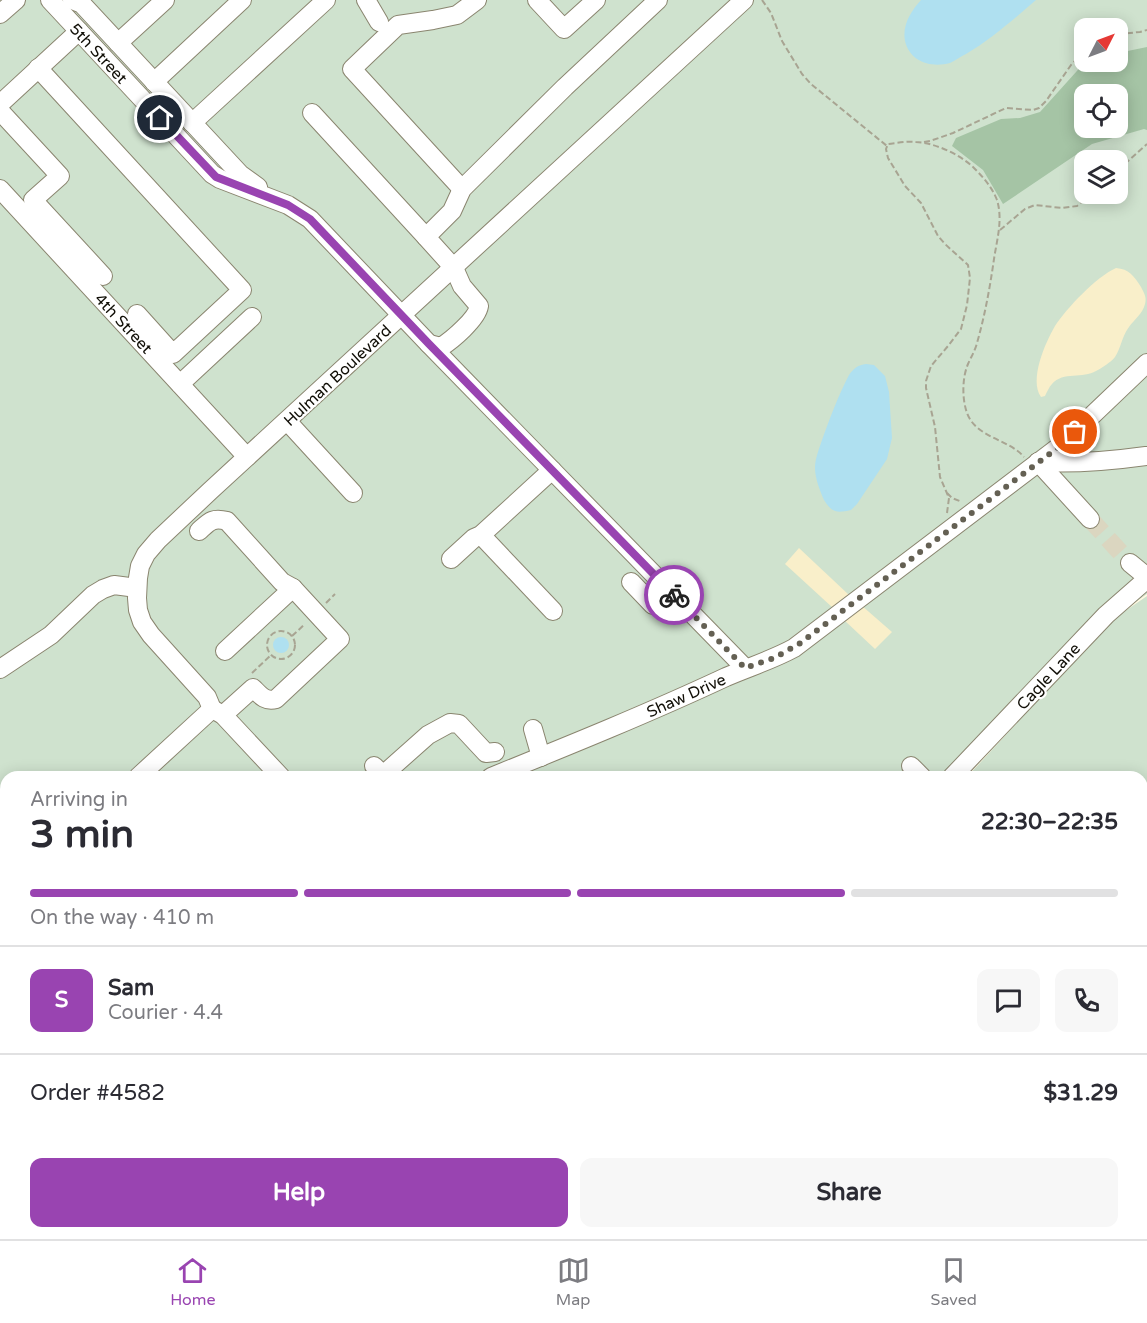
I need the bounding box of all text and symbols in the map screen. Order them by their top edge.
north arrow [1074,18,1128,72]
map controls [1074,18,1128,204]
street label: 5th Street [65,19,131,88]
button: locate [1074,84,1128,138]
pin [134,92,185,143]
icon: home [143,101,176,134]
button: layers [1074,150,1128,204]
street label: 4th Street [90,289,156,358]
street label: Hulman Boulevard [280,321,396,431]
pin [1049,406,1100,457]
icon: bag [1058,415,1091,448]
courier [644,565,704,625]
icon: bike [658,579,691,612]
street label: Cagle Lane [1013,639,1085,714]
street label: Shaw Drive [644,670,729,722]
text: Arriving in [30,788,128,812]
text: 22:30–22:35 [981,809,1118,835]
text: 3 min [30,811,134,858]
text: On the way · 410 m [30,906,214,930]
button: chat [977,969,1040,1032]
button: phone [1055,969,1118,1032]
text: Sam [108,975,154,1001]
text: S [55,987,68,1013]
text: Courier · 4.4 [108,1001,223,1025]
text: Order #4582 [30,1080,165,1106]
text: $31.29 [1043,1080,1118,1106]
button: Help [30,1158,568,1227]
button: Share [580,1158,1118,1227]
tab: Home [170,1254,215,1310]
tab: Map [556,1254,590,1310]
tab: Saved [931,1254,977,1310]

